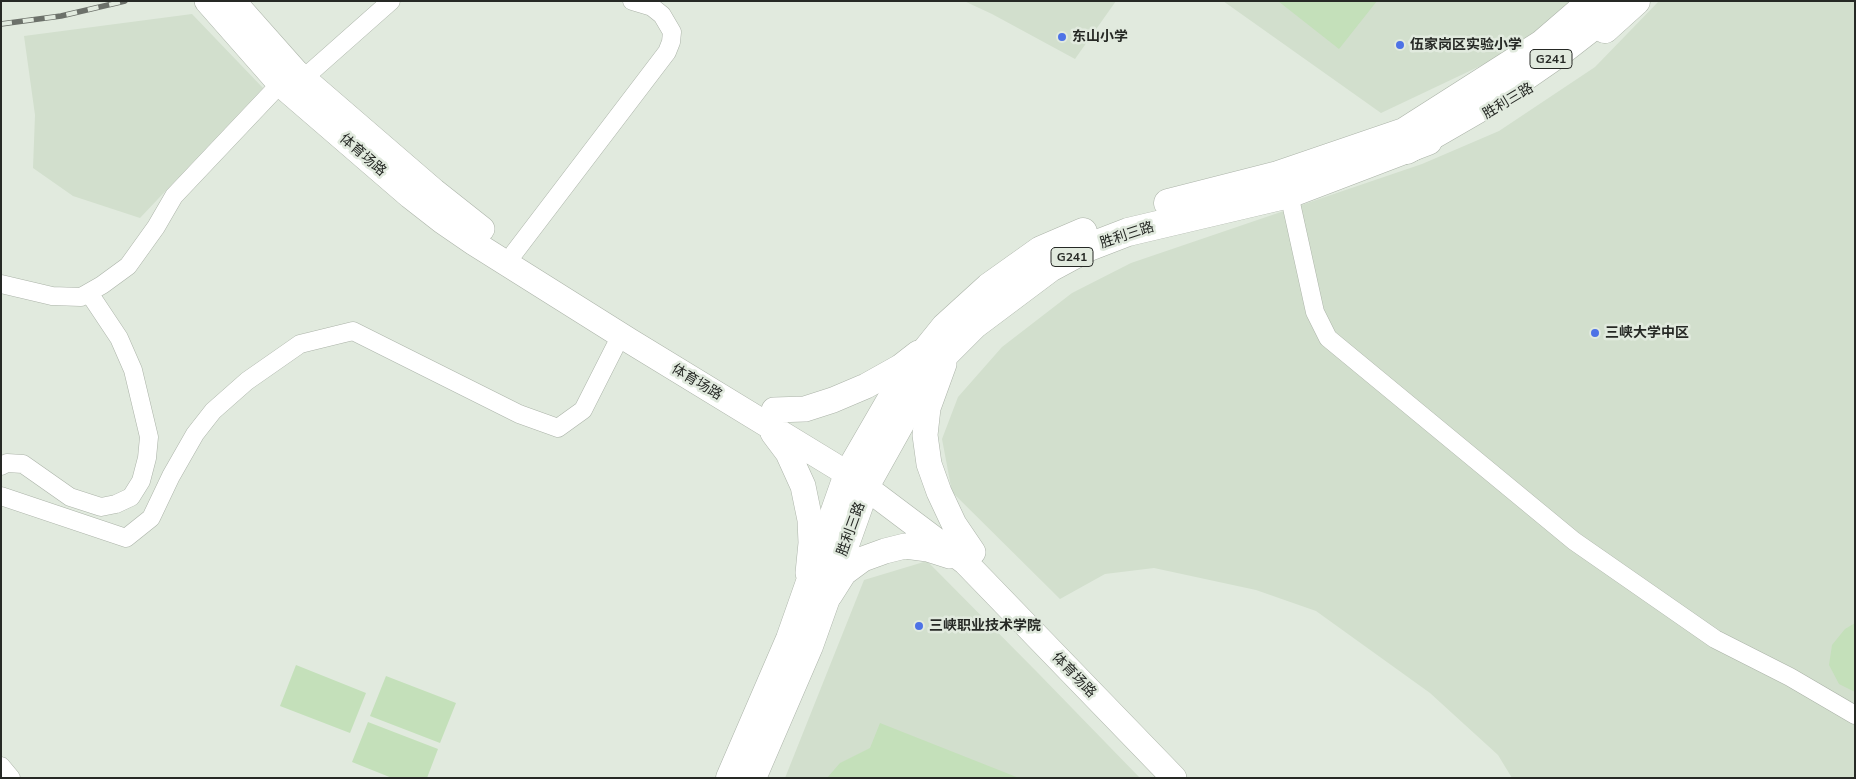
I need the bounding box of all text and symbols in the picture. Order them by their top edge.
place label: 东山小学 [1072,29,1128,45]
marker: 东山小学 [1056,31,1068,43]
place label: 伍家岗区实验小学 [1410,37,1522,53]
marker: 伍家岗区实验小学 [1394,39,1406,51]
road number: G241 [1530,50,1572,68]
street label: 胜利三路 [1480,79,1536,123]
street label: 体育场路 [336,130,390,180]
street label: 胜利三路 [1098,218,1156,252]
road number: G241 [1051,248,1093,266]
place label: 三峡大学中区 [1605,325,1689,341]
marker: 三峡大学中区 [1589,327,1601,339]
street label: 体育场路 [669,360,725,404]
street label: 胜利三路 [834,500,868,558]
place label: 三峡职业技术学院 [929,618,1041,634]
marker: 三峡职业技术学院 [913,620,925,632]
street label: 体育场路 [1049,649,1099,701]

